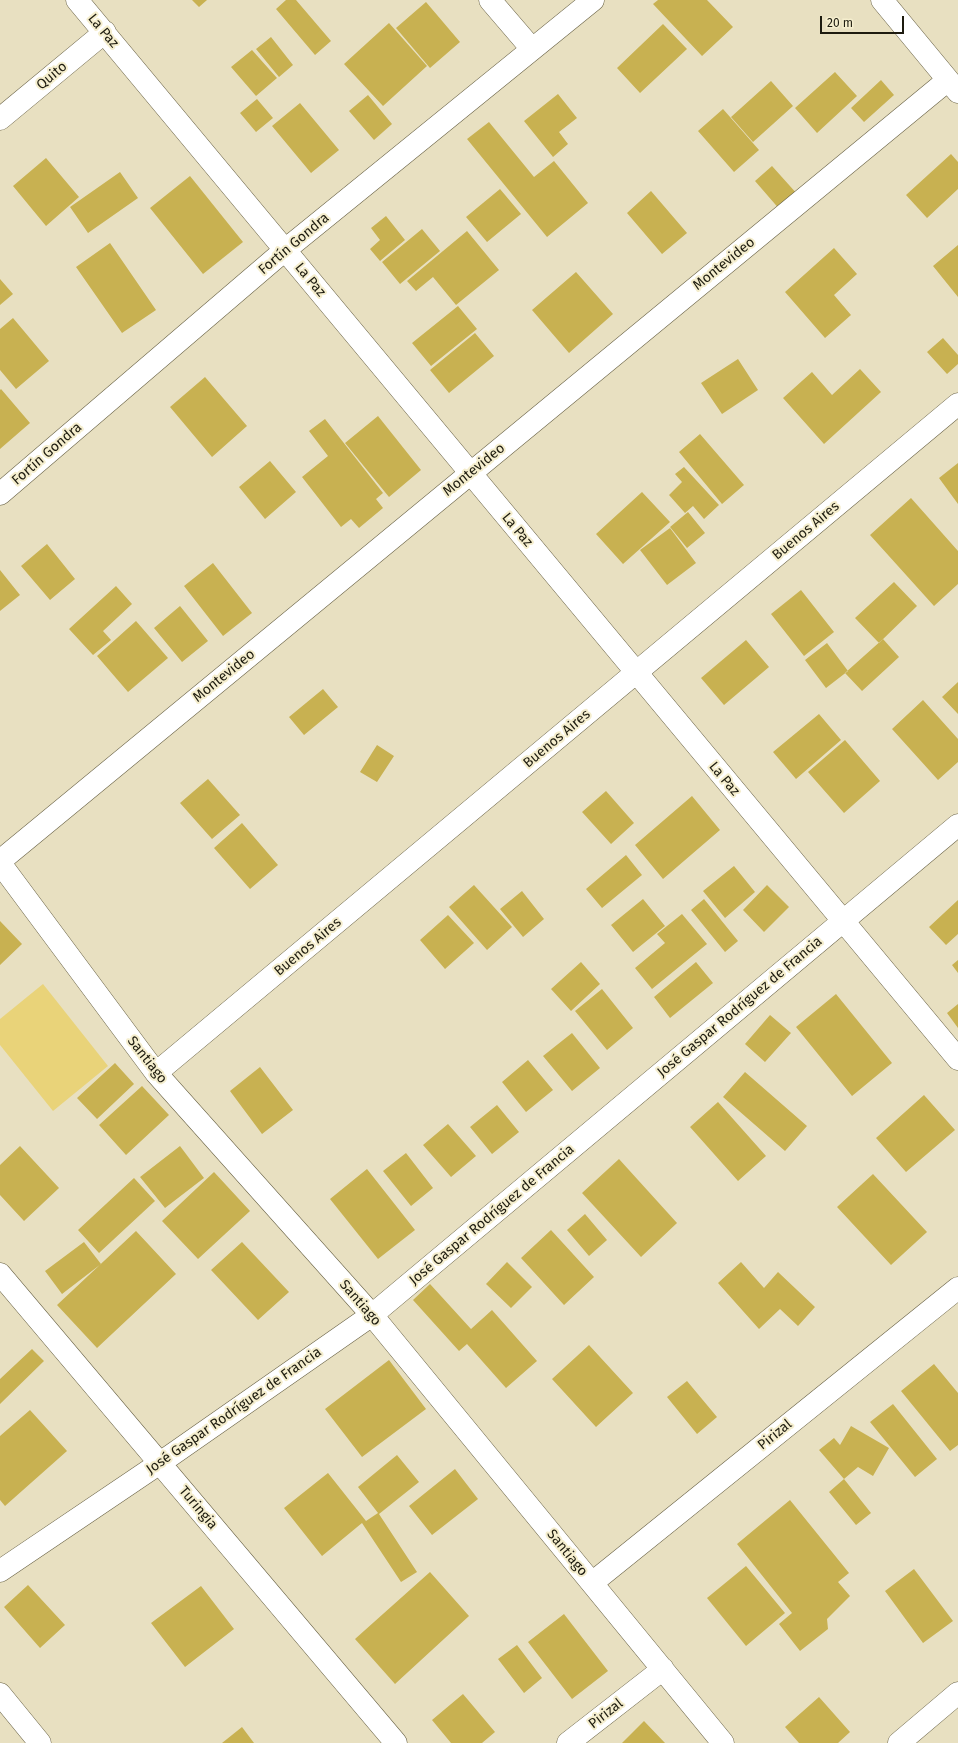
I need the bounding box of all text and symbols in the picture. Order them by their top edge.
scale bar [822,8,906,34]
street label: La Paz [84,11,122,51]
text: 20 m [827,16,853,30]
street label: Quito [33,58,71,94]
street label: Fortín Gondra [255,210,333,278]
street label: Montevideo [690,234,758,294]
street label: La Paz [291,260,329,300]
street label: Fortín Gondra [9,419,85,489]
street label: Montevideo [440,440,508,500]
street label: Buenos Aires [769,498,843,564]
street label: La Paz [498,510,536,550]
street label: Montevideo [190,646,258,706]
street label: Buenos Aires [520,706,594,772]
street label: La Paz [705,759,743,799]
street label: Buenos Aires [271,914,345,980]
street label: José Gaspar Rodríguez de Francia [654,933,826,1081]
street label: Santiago [123,1033,171,1087]
street label: José Gaspar Rodríguez de Francia [406,1141,578,1289]
street label: Santiago [336,1277,384,1329]
street label: José Gaspar Rodríguez de Francia [143,1344,325,1478]
street label: Pirizal [755,1416,795,1454]
street label: Turingia [175,1483,221,1533]
street label: Santiago [543,1526,591,1580]
street label: Pirizal [585,1695,627,1733]

